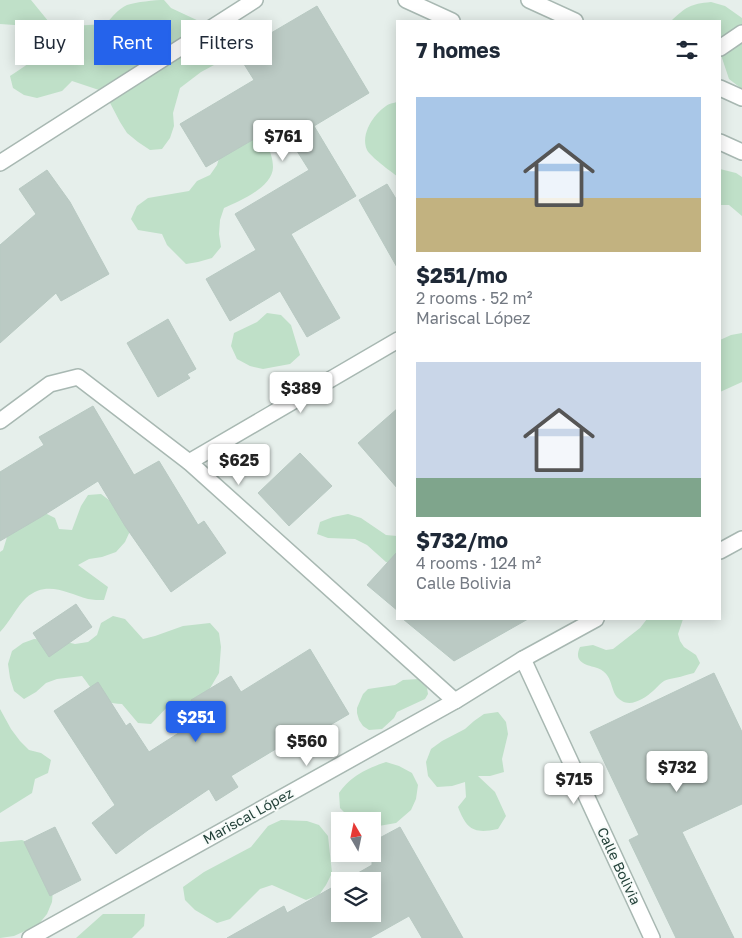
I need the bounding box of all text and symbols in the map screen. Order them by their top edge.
chip: Buy [15,20,84,65]
chip: Rent [94,20,171,65]
chip: Filters [181,20,272,65]
icon: filters [673,36,701,64]
text: 7 homes [416,37,501,63]
pin: $761 [253,120,313,162]
text: $761 [264,126,302,146]
icon: home [514,130,604,220]
text: $251/mo [416,262,508,288]
text: 2 rooms · 52 m² [416,288,532,308]
text: Mariscal López [416,308,531,328]
pin: $389 [271,372,331,414]
text: $389 [281,378,321,398]
icon: home [514,395,604,485]
pin: $625 [209,444,269,486]
text: $625 [219,450,259,470]
text: $732/mo [416,527,508,553]
text: 4 rooms · 124 m² [416,553,541,573]
text: Calle Bolivia [416,573,511,593]
pin: $251 [166,700,226,743]
text: $251 [177,707,215,727]
pin: $560 [277,724,337,767]
text: $560 [286,731,328,751]
pin: $732 [647,750,707,793]
text: $732 [658,757,696,777]
pin: $715 [544,762,604,805]
text: $715 [555,769,593,789]
street label: Mariscal López [200,784,296,847]
north arrow [331,812,381,862]
map controls [331,812,381,922]
street label: Calle Bolivia [594,824,645,907]
button: layers [331,872,381,922]

